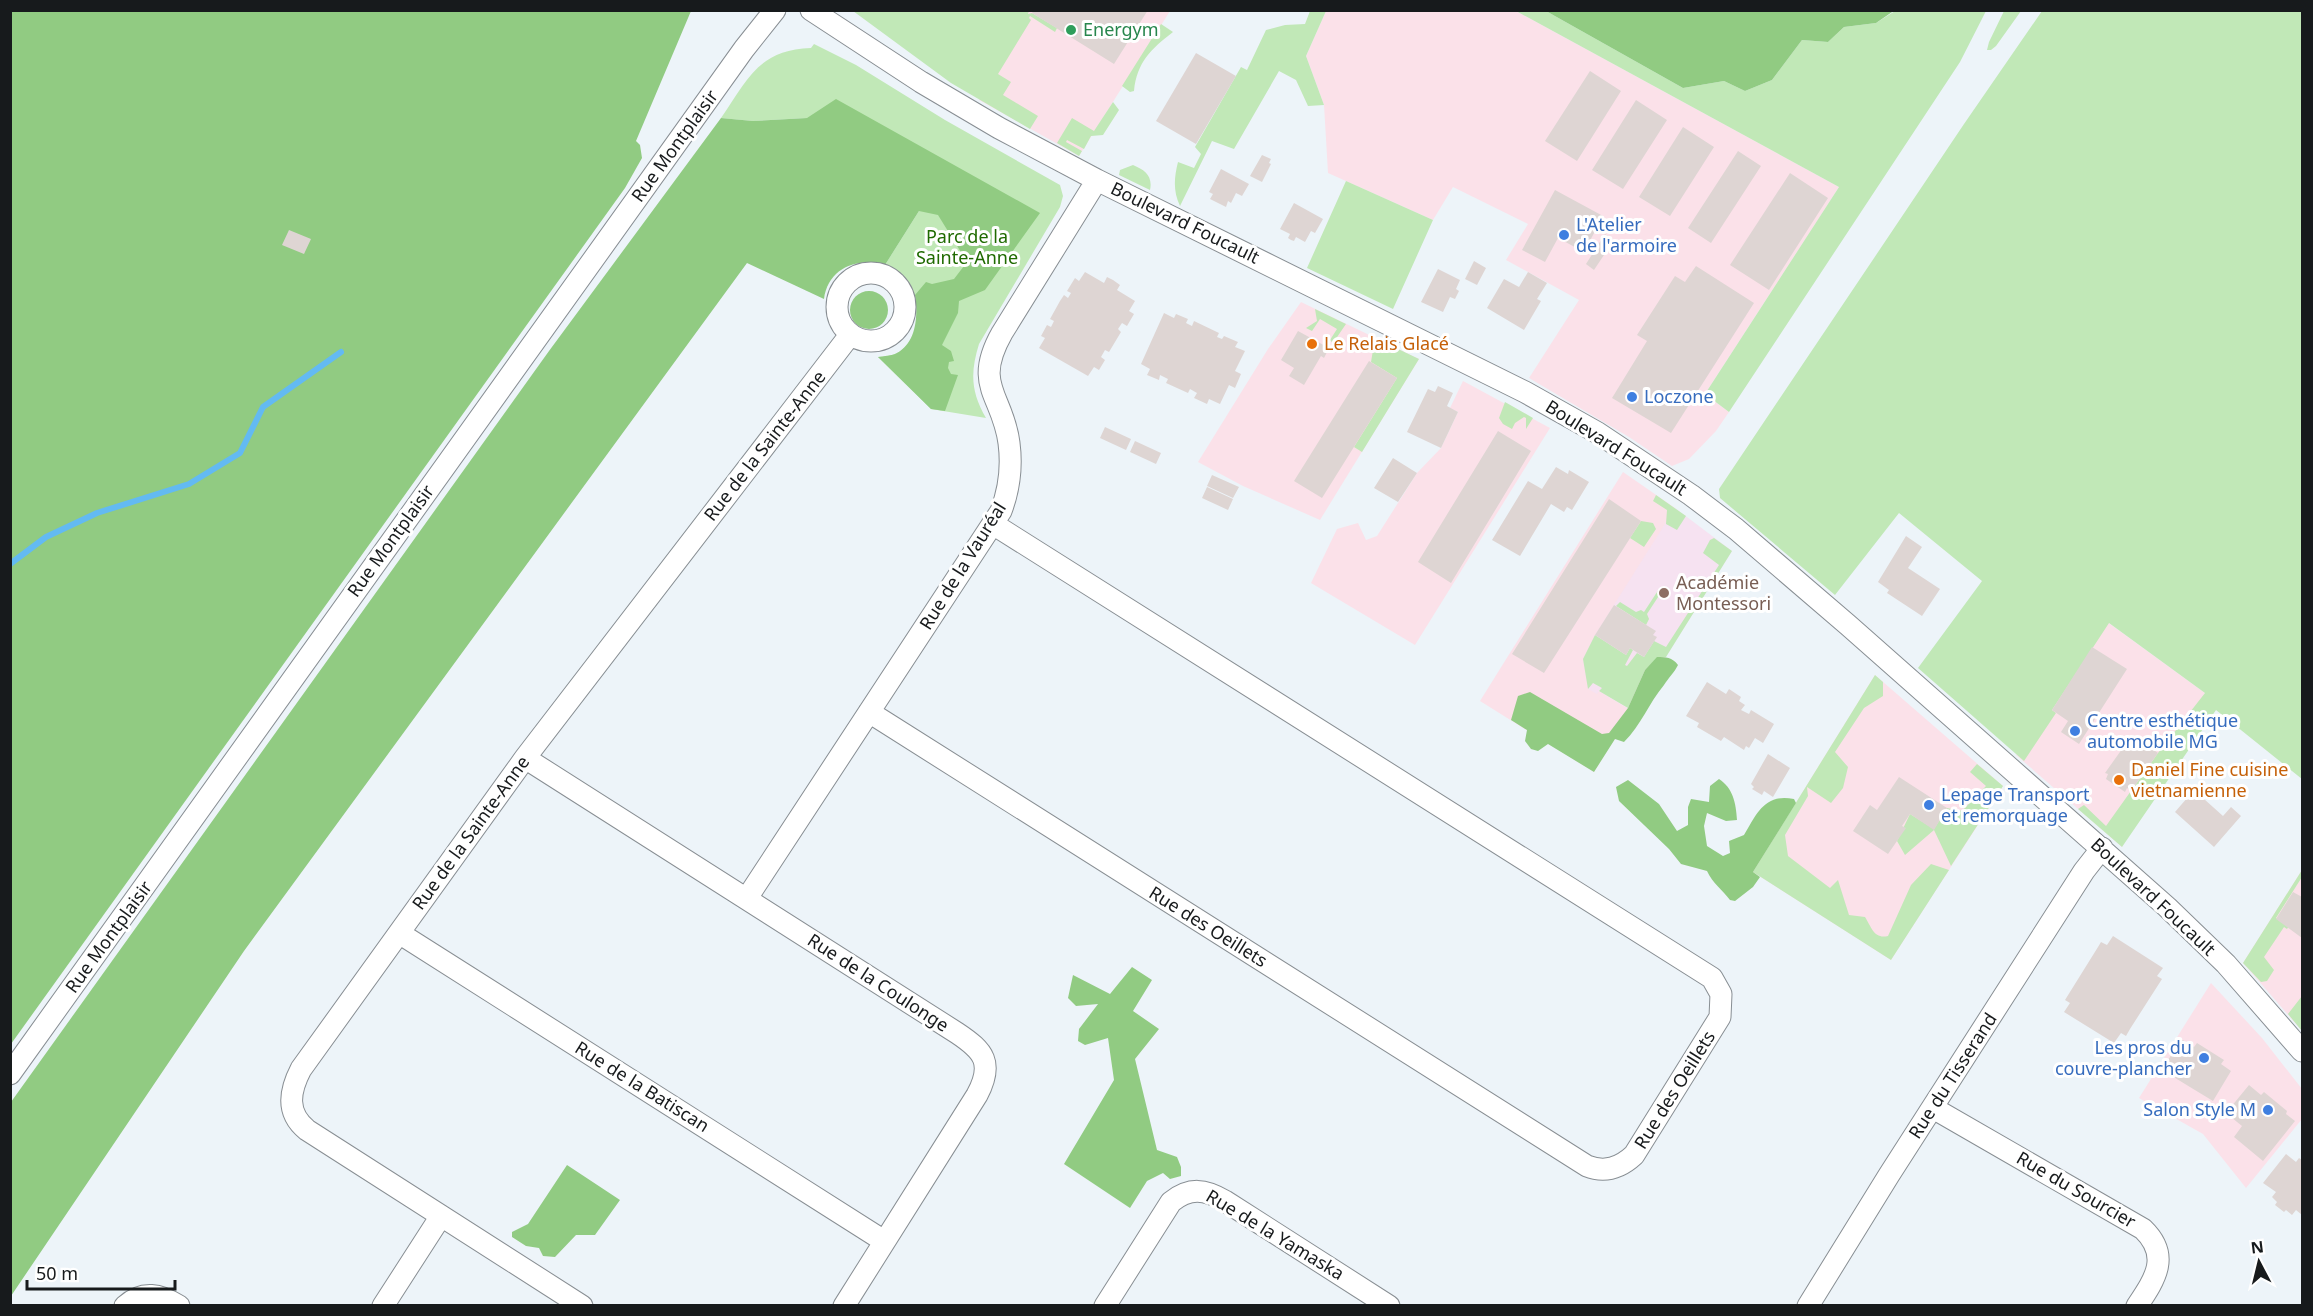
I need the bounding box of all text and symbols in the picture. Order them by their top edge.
place label: Energym [1083,17,1159,41]
marker: Energym [1064,23,1078,37]
street label: Rue Montplaisir [625,84,723,206]
street label: Boulevard Foucault [1107,176,1264,269]
place label: L'Atelier de l'armoire [1576,212,1677,257]
park label: Parc de la Sainte-Anne [916,224,1018,269]
marker: L'Atelier de l'armoire [1557,228,1571,242]
place label: Le Relais Glacé [1324,331,1449,355]
marker: Le Relais Glacé [1305,337,1319,351]
street label: Rue de la Sainte-Anne [698,365,830,525]
place label: Loczone [1644,384,1714,408]
marker: Loczone [1625,390,1639,404]
street label: Boulevard Foucault [1541,394,1692,501]
street label: Rue Montplaisir [341,479,439,601]
street label: Rue de la Vauréal [913,497,1011,634]
place label: Académie Montessori [1676,570,1771,615]
marker: Académie Montessori [1657,586,1671,600]
place label: Centre esthétique automobile MG [2087,708,2238,753]
marker: Centre esthétique automobile MG [2068,724,2082,738]
street label: Rue de la Sainte-Anne [406,751,534,914]
place label: Daniel Fine cuisine vietnamienne [2131,757,2288,802]
marker: Daniel Fine cuisine vietnamienne [2112,773,2126,787]
place label: Lepage Transport et remorquage [1941,782,2090,827]
marker: Lepage Transport et remorquage [1922,798,1936,812]
street label: Boulevard Foucault [2086,832,2222,961]
street label: Rue Montplaisir [59,875,157,997]
street label: Rue des Oeillets [1145,880,1272,972]
street label: Rue de la Coulonge [803,928,954,1037]
street label: Rue du Tisserand [1902,1008,2002,1143]
street label: Rue des Oeillets [1628,1026,1720,1153]
street label: Rue de la Batiscan [571,1035,714,1137]
place label: Les pros du couvre-plancher [2055,1035,2193,1080]
marker: Les pros du couvre-plancher [2197,1051,2211,1065]
place label: Salon Style M [2143,1097,2256,1121]
marker: Salon Style M [2261,1103,2275,1117]
street label: Rue du Sourcier [2013,1145,2141,1233]
street label: Rue de la Yamaska [1202,1183,1349,1285]
north arrow [2229,1232,2289,1292]
text: N [2249,1235,2265,1259]
scale bar [27,1253,176,1291]
text: 50 m [36,1261,78,1285]

